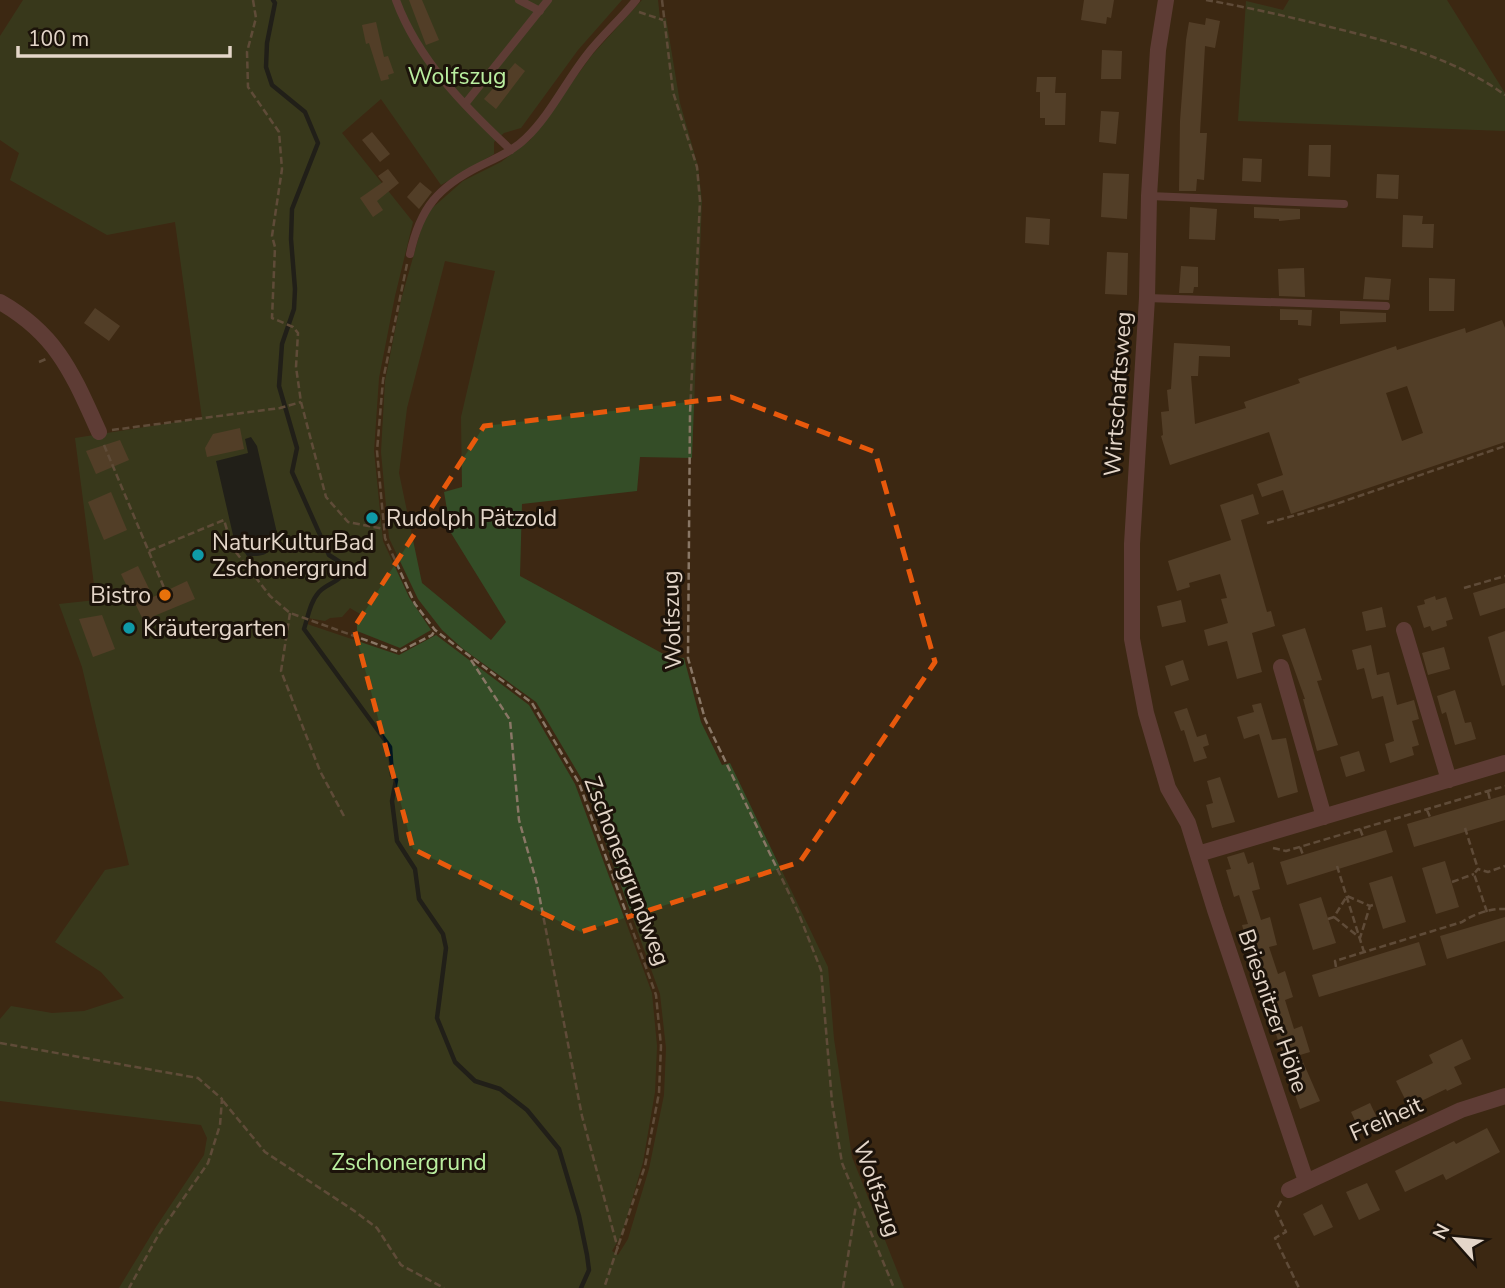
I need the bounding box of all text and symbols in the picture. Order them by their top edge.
scale bar [18,14,229,58]
text: 100 m [28,25,89,53]
park label: Wolfszug [408,61,506,92]
street label: Wirtschaftsweg [1097,310,1139,478]
place label: Rudolph Pätzold [386,503,557,534]
marker: Rudolph Pätzold [364,510,380,526]
place label: NaturKulturBad Zschonergrund [212,527,374,584]
marker: NaturKulturBad Zschonergrund [190,547,206,563]
street label: Wolfszug [655,570,689,670]
place label: Bistro [90,580,151,611]
marker: Bistro [157,587,173,603]
place label: Kräutergarten [143,613,287,644]
marker: Kräutergarten [121,620,137,636]
street label: Zschonergrundweg [577,772,677,970]
street label: Briesnitzer Höhe [1230,925,1316,1097]
street label: Freiheit [1345,1089,1428,1149]
street label: Wolfszug [846,1137,908,1241]
park label: Zschonergrund [331,1147,487,1178]
north arrow [1421,1204,1491,1274]
text: N [1427,1219,1457,1244]

